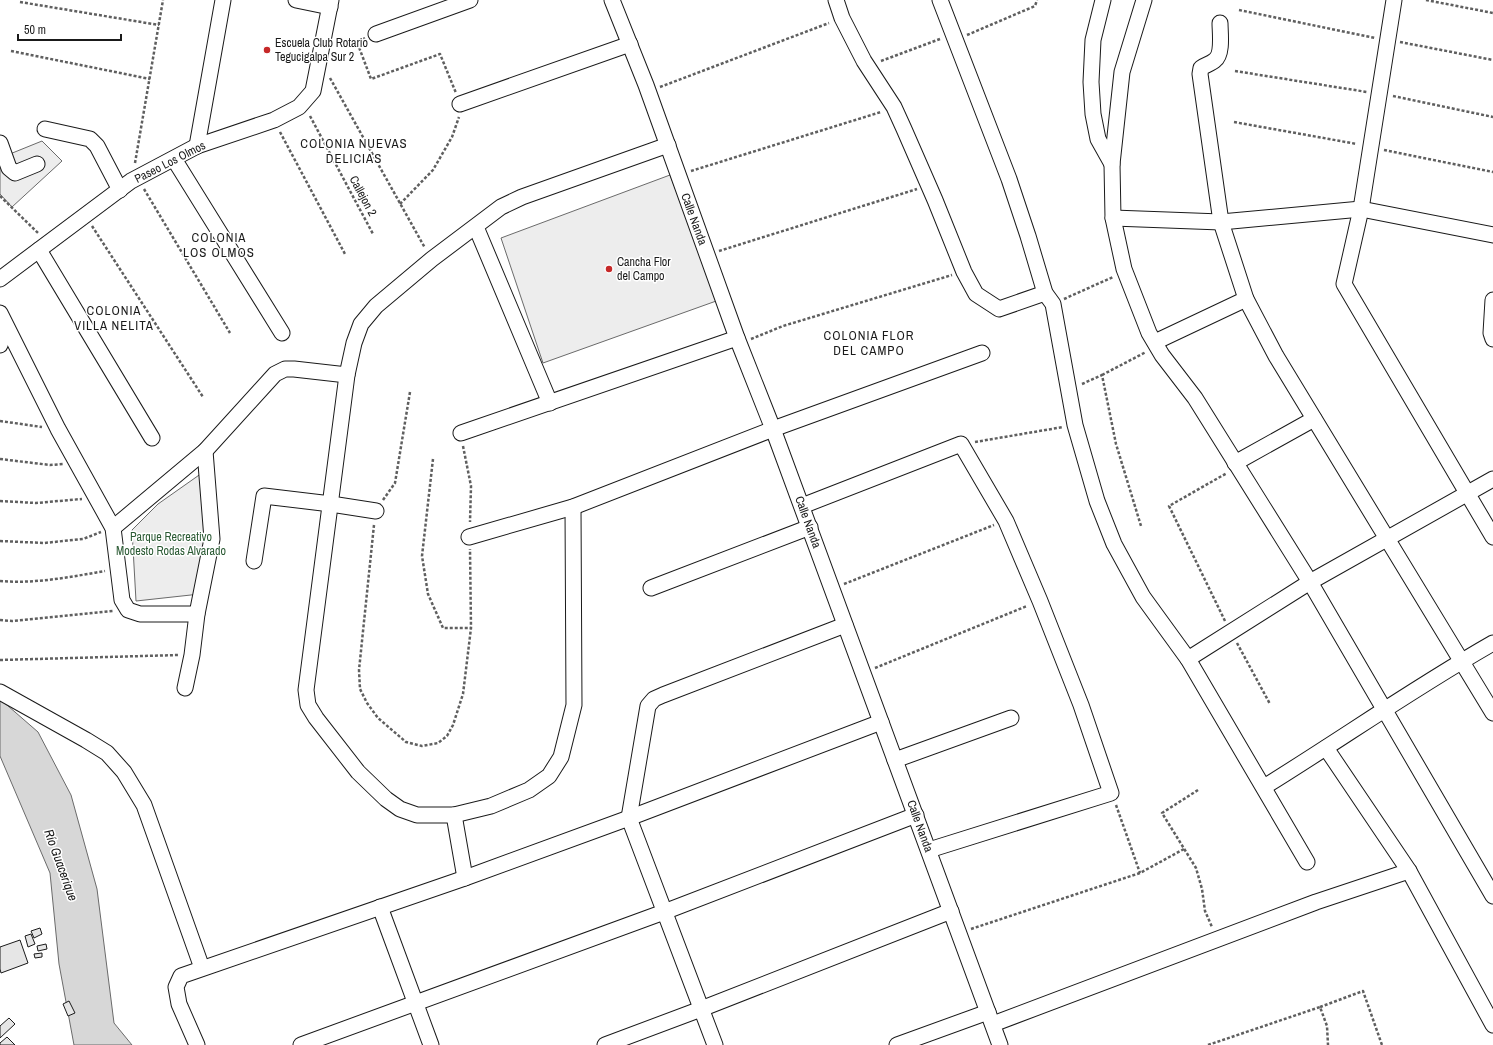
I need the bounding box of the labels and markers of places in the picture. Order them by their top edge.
place label: Escuela Club Rotario Tegucigalpa Sur 2 [275,35,368,65]
marker: Escuela Club Rotario Tegucigalpa Sur 2 [262,45,272,55]
place label: Cancha Flor del Campo [617,254,671,284]
marker: Cancha Flor del Campo [604,264,614,274]

